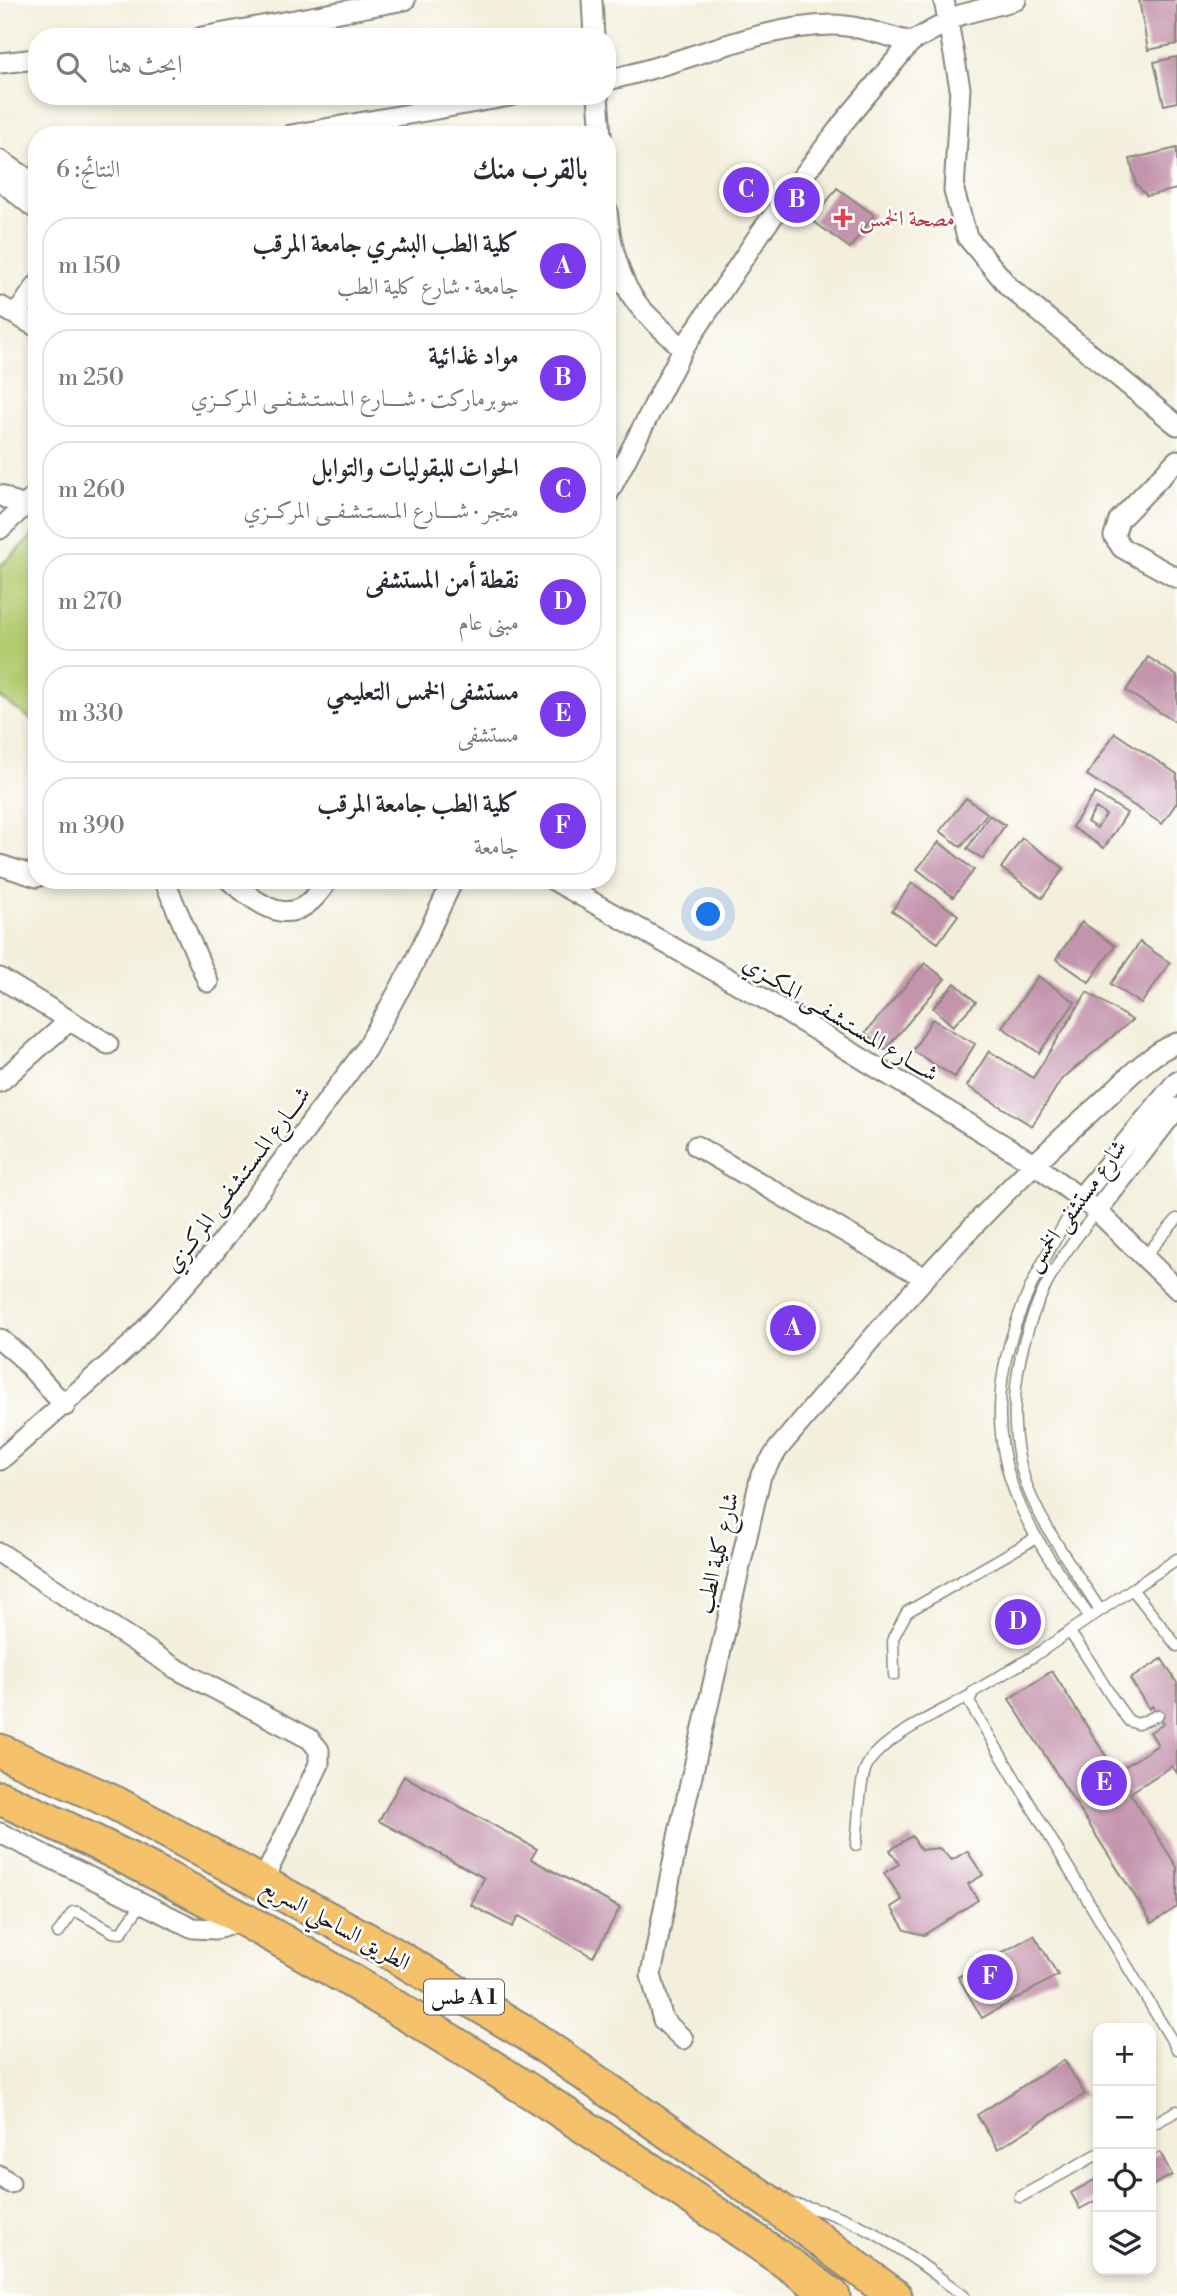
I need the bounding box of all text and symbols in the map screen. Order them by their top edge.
search box [28,28,616,105]
icon: search [52,48,90,86]
text: ابحث هنا [108,49,183,81]
text: بالقرب منك [472,151,588,189]
text: النتائج: 6 [56,156,120,184]
pin: C [723,164,769,216]
pin: B [774,174,820,226]
place label: مصحة الخمس [859,205,955,234]
marker: مصحة الخمس [833,208,853,228]
text: كلية الطب البشري جامعة المرقب [252,228,519,260]
text: 150 m [58,252,121,280]
text: A [555,252,571,280]
text: جامعة · شارع كلية الطب [337,273,519,301]
text: مواد غذائية [428,340,519,372]
text: 250 m [58,364,124,392]
text: B [554,364,572,392]
text: سوبرماركت · شــــارع المـسـتـشـفــى المركــزي [190,385,519,413]
text: الحوات للبقوليات والتوابل [311,452,519,484]
text: 260 m [58,476,125,504]
text: C [555,476,571,504]
text: متجر · شــــارع المـسـتـشـفــى المركــزي [243,497,519,525]
text: نقطة أمن المستشفى [365,564,519,596]
text: 270 m [58,588,122,616]
text: D [554,588,572,616]
text: مبنى عام [458,609,519,637]
text: مستشفى الخمس التعليمي [326,676,519,708]
text: 330 m [58,700,124,728]
text: E [555,700,571,728]
text: مستشفى [458,721,519,749]
text: كلية الطب جامعة المرقب [317,788,519,820]
text: 390 m [58,812,125,840]
text: F [555,812,571,840]
text: جامعة [474,833,519,861]
your location [691,897,725,931]
street label: شــــارع المـسـتـشـفــى المكــزي [735,949,943,1093]
street label: شــــارع المـسـتـشـفــى المركــزي [159,1081,321,1281]
street label: شارع مستشفى الخمس [1019,1134,1137,1280]
pin: A [770,1302,816,1354]
street label: شارع كلية الطب [690,1490,750,1618]
pin: D [995,1596,1041,1648]
pin: E [1081,1757,1127,1809]
street label: الطريق الساحلي السريع [252,1872,415,1984]
pin: F [967,1951,1013,2003]
road number: طس A 1 [424,1980,504,2014]
map controls [1093,2023,1156,2275]
button: + [1093,2023,1156,2086]
button: − [1093,2086,1156,2149]
button: locate [1093,2149,1156,2212]
button: layers [1093,2212,1156,2275]

